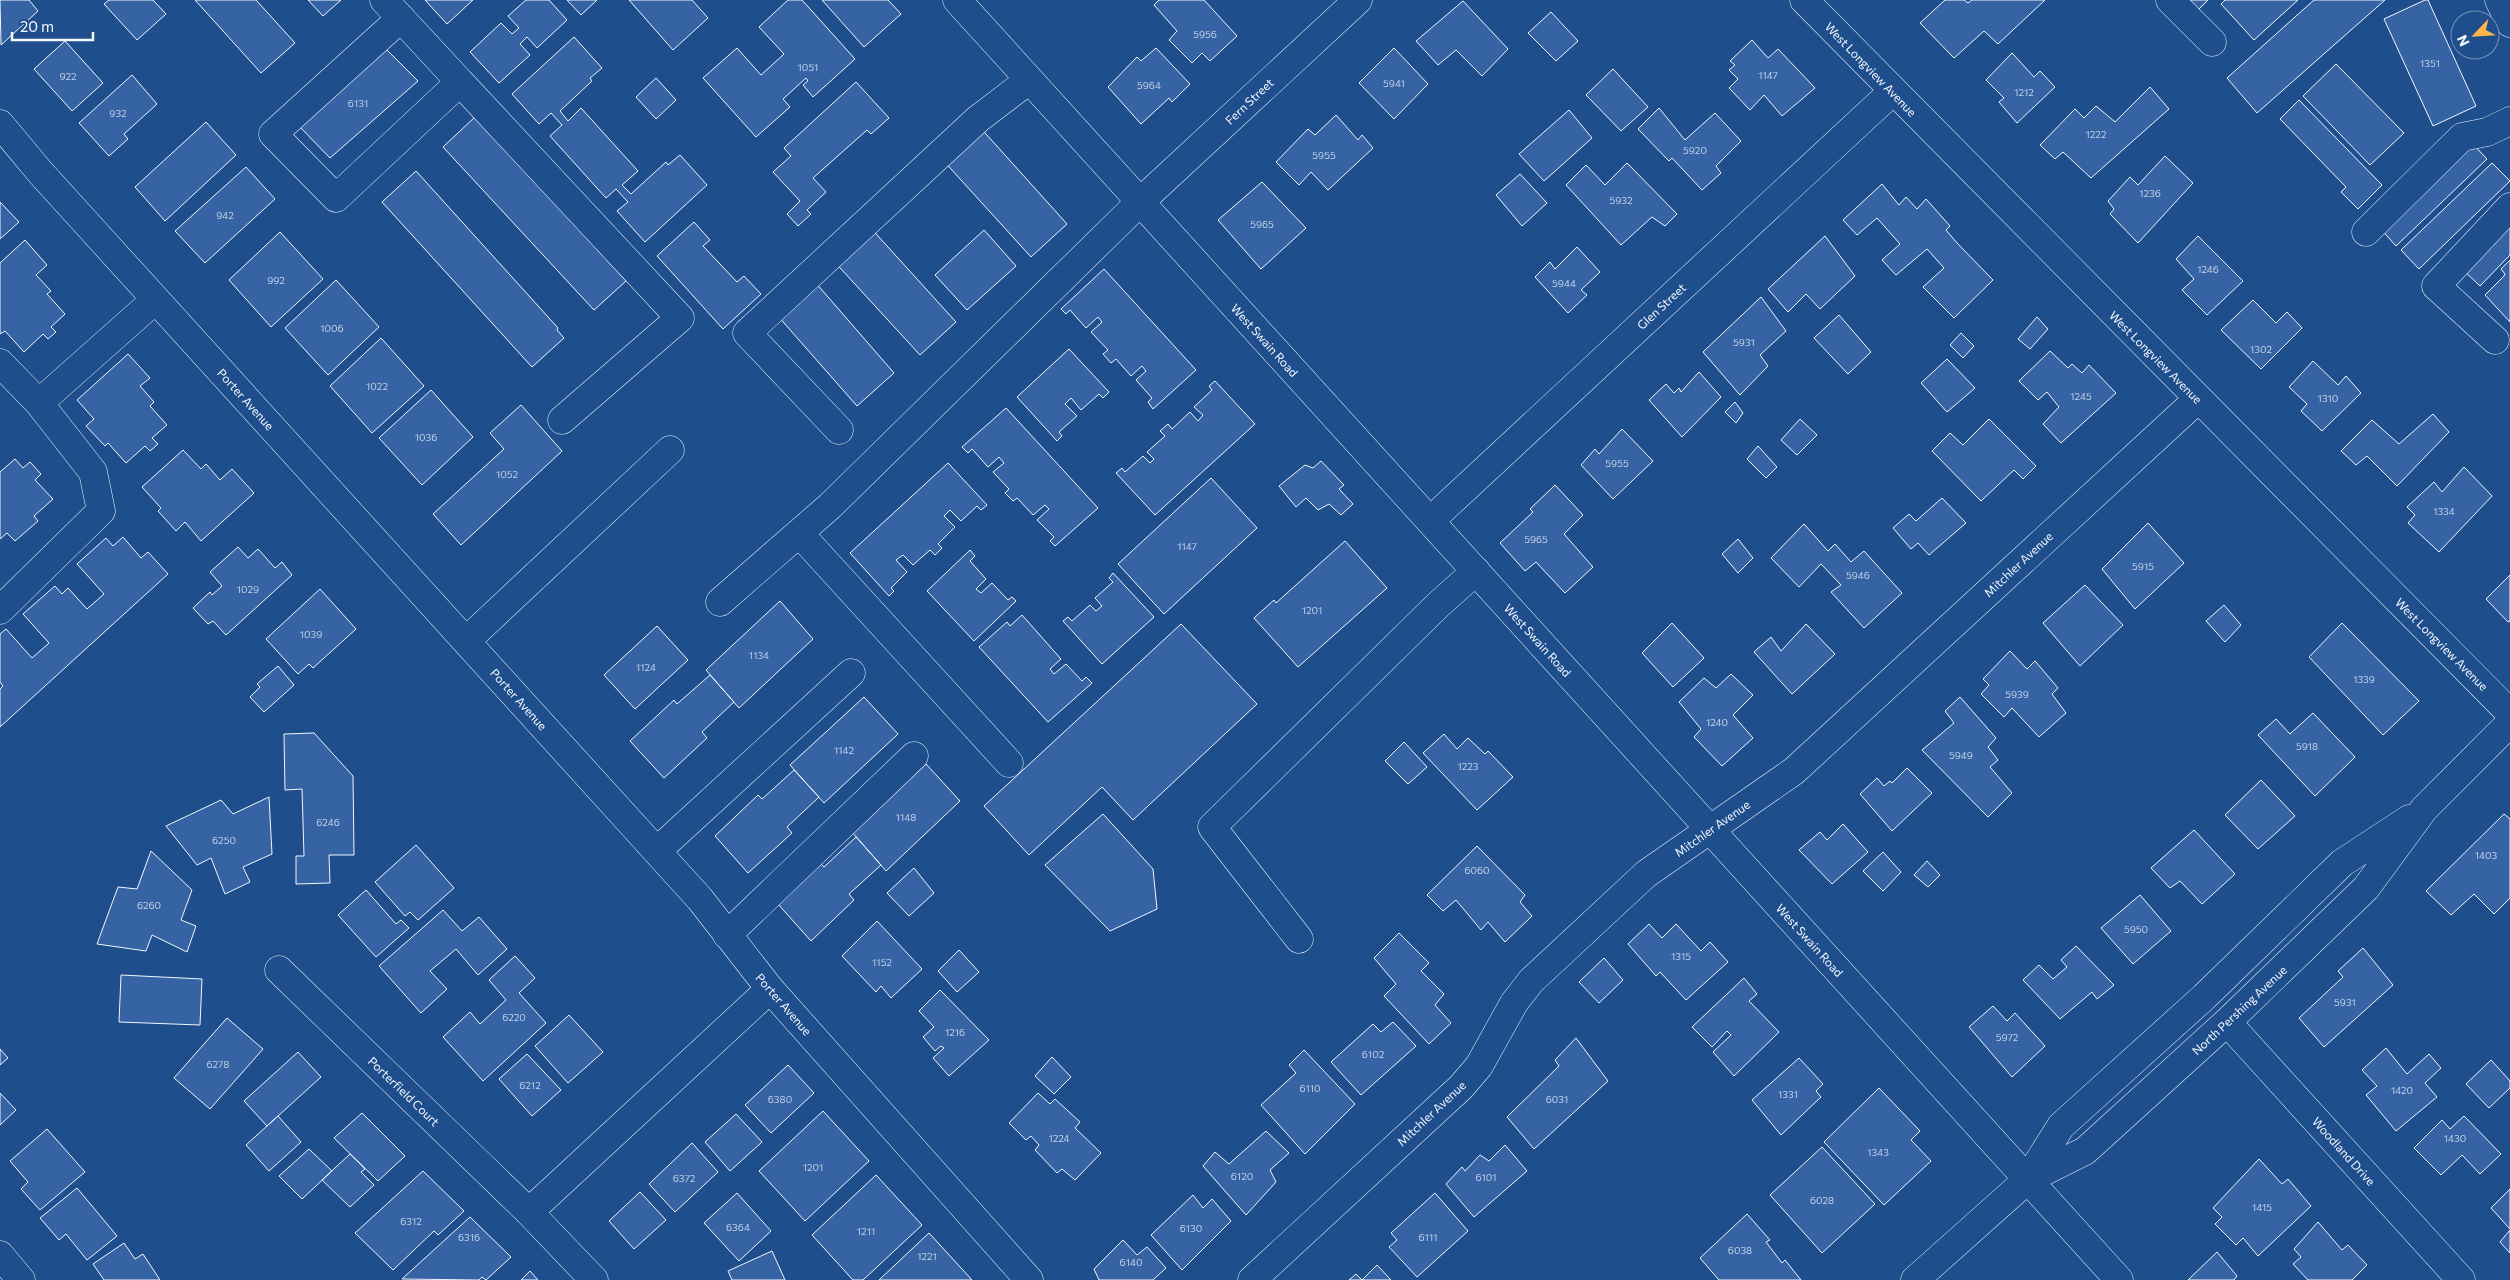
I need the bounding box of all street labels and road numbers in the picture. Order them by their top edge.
street label: West Longview Avenue [1823,19,1919,119]
street label: Fern Street [1222,75,1276,127]
street label: Glen Street [1634,280,1688,332]
street label: West Swain Road [1229,301,1301,379]
street label: West Longview Avenue [2107,308,2205,406]
street label: Porter Avenue [215,366,277,432]
street label: Mitchler Avenue [1981,529,2055,599]
street label: West Longview Avenue [2393,595,2491,693]
street label: West Swain Road [1502,601,1574,679]
street label: Porter Avenue [488,666,550,732]
street label: Mitchler Avenue [1672,797,1752,859]
street label: West Swain Road [1774,901,1846,979]
street label: North Pershing Avenue [2189,962,2289,1058]
street label: Porter Avenue [753,970,815,1038]
street label: Porterfield Court [366,1053,443,1129]
street label: Mitchler Avenue [1394,1078,1468,1148]
street label: Woodland Drive [2310,1114,2378,1188]

